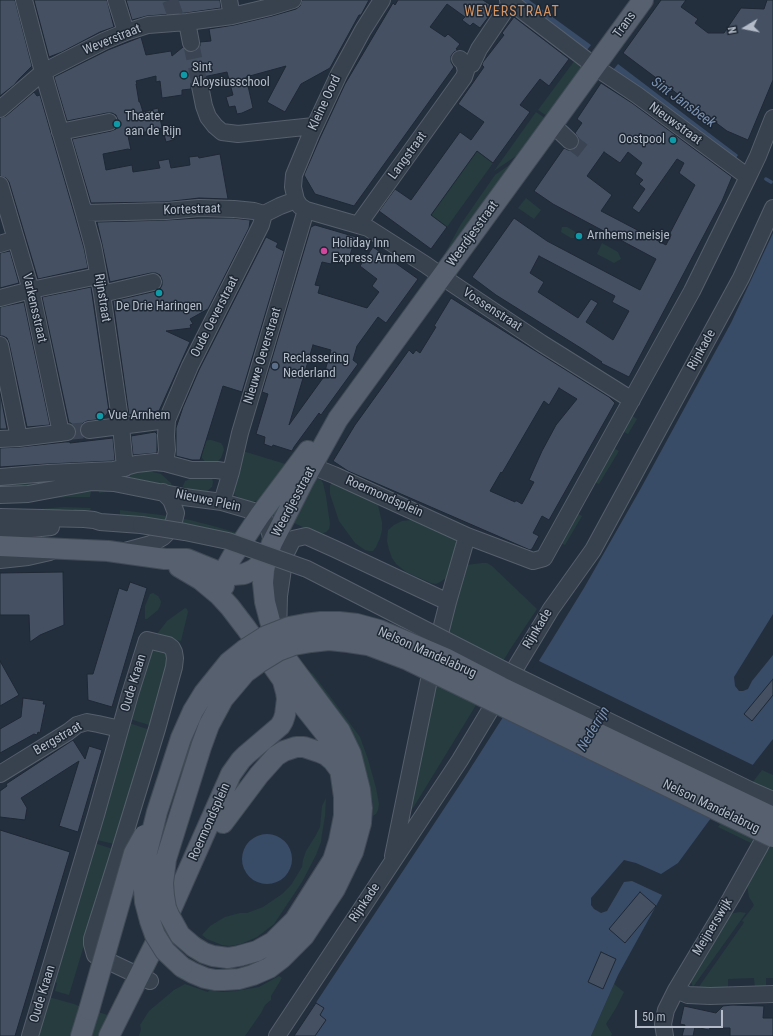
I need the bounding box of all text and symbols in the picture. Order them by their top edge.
district label: WEVERSTRAAT [464,4,560,20]
north arrow [725,8,765,48]
street label: Trans [610,9,640,41]
street label: Weverstraat [81,21,143,59]
text: N [726,26,740,35]
place label: Sint Aloysiusschool [192,60,270,91]
marker: Sint Aloysiusschool [179,70,189,80]
street label: Kleine Oord [305,73,345,133]
water label: Sint Jansbeek [648,74,718,132]
street label: Nieuwstraat [645,100,705,148]
place label: Theater aan de Rijn [125,109,181,140]
marker: Theater aan de Rijn [112,119,122,129]
street label: Langstraat [386,129,430,183]
place label: Oostpool [618,132,665,148]
marker: Oostpool [668,135,678,145]
street label: Weerdjesstraat [444,198,502,270]
street label: Kortestraat [163,201,221,219]
place label: Arnhems meisje [587,228,670,244]
marker: Arnhems meisje [574,231,584,241]
place label: Holiday Inn Express Arnhem [332,236,415,267]
marker: Holiday Inn Express Arnhem [319,246,329,256]
street label: Varkensstraat [18,272,50,344]
street label: Rijnstraat [90,273,114,323]
street label: Oude Oeverstraat [188,274,242,360]
street label: Vossenstraat [459,285,525,335]
marker: De Drie Haringen [154,288,164,298]
place label: De Drie Haringen [116,299,202,315]
street label: Nieuwe Oeverstraat [241,306,285,406]
street label: Rijnkade [685,327,719,373]
place label: Reclassering Nederland [283,351,349,382]
marker: Reclassering Nederland [270,361,280,371]
place label: Vue Arnhem [108,408,170,424]
marker: Vue Arnhem [95,411,105,421]
street label: Weerdjesstraat [269,464,319,540]
street label: Roermondsplein [343,473,425,521]
street label: Nieuwe Plein [174,486,242,516]
street label: Rijnkade [520,606,556,652]
street label: Nelson Mandelabrug [375,624,479,682]
street label: Oude Kraan [118,652,150,714]
water label: Nederrijn [574,704,614,754]
street label: Bergstraat [31,719,85,759]
street label: Nelson Mandelabrug [660,777,762,837]
street label: Roermondsplein [186,781,234,863]
street label: Rijnkade [346,881,384,925]
street label: Meijnerswijk [690,895,736,959]
street label: Oude Kraan [27,963,59,1025]
scale bar [637,1002,725,1028]
text: 50 m [642,1010,666,1024]

